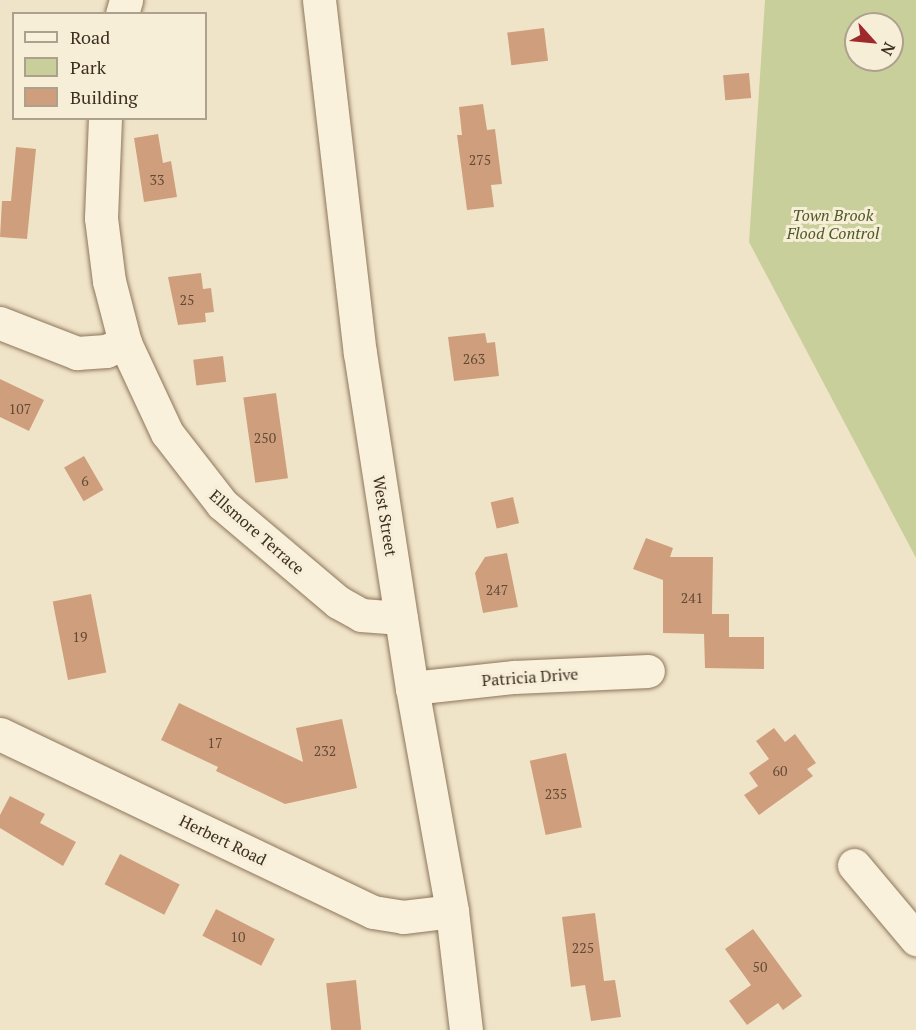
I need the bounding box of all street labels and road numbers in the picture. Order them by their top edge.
street label: West Street [369,474,401,558]
street label: Ellsmore Terrace [206,486,308,578]
street label: Patricia Drive [481,664,579,690]
street label: Herbert Road [176,811,270,869]

